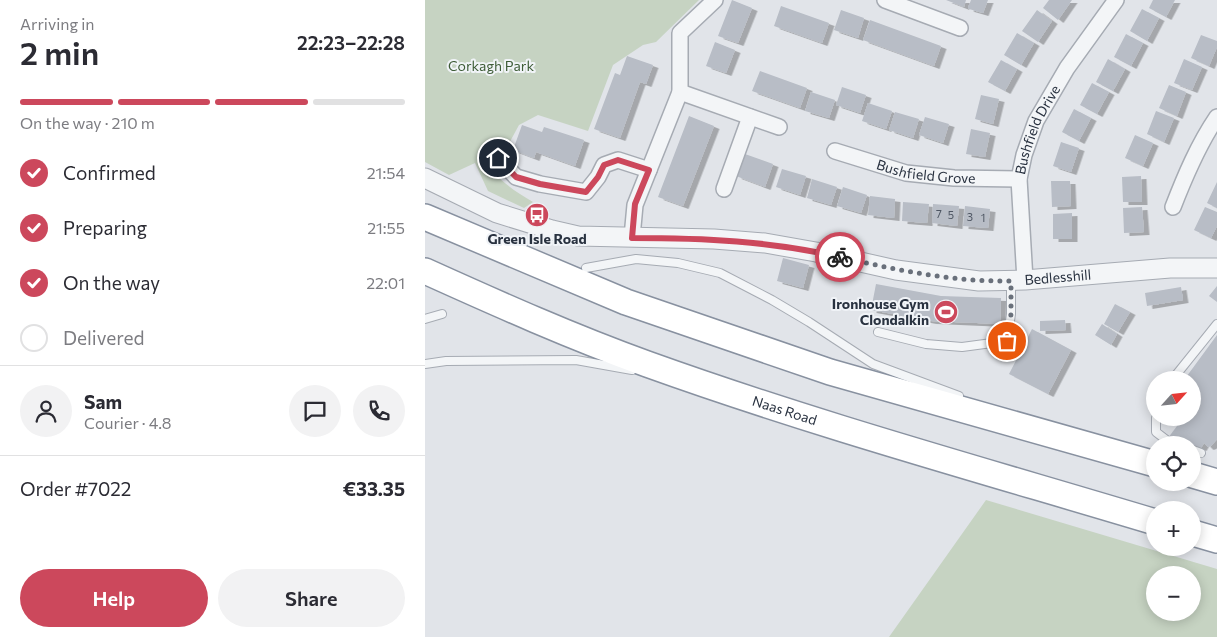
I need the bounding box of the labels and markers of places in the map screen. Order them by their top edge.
pin [477,137,519,179]
bus stop icon: Green Isle Road [524,202,550,228]
place label: Green Isle Road [487,230,587,247]
place label: Ironhouse Gym Clondalkin [832,295,929,328]
sports icon: Ironhouse Gym Clondalkin [933,299,959,325]
pin [986,320,1028,362]

